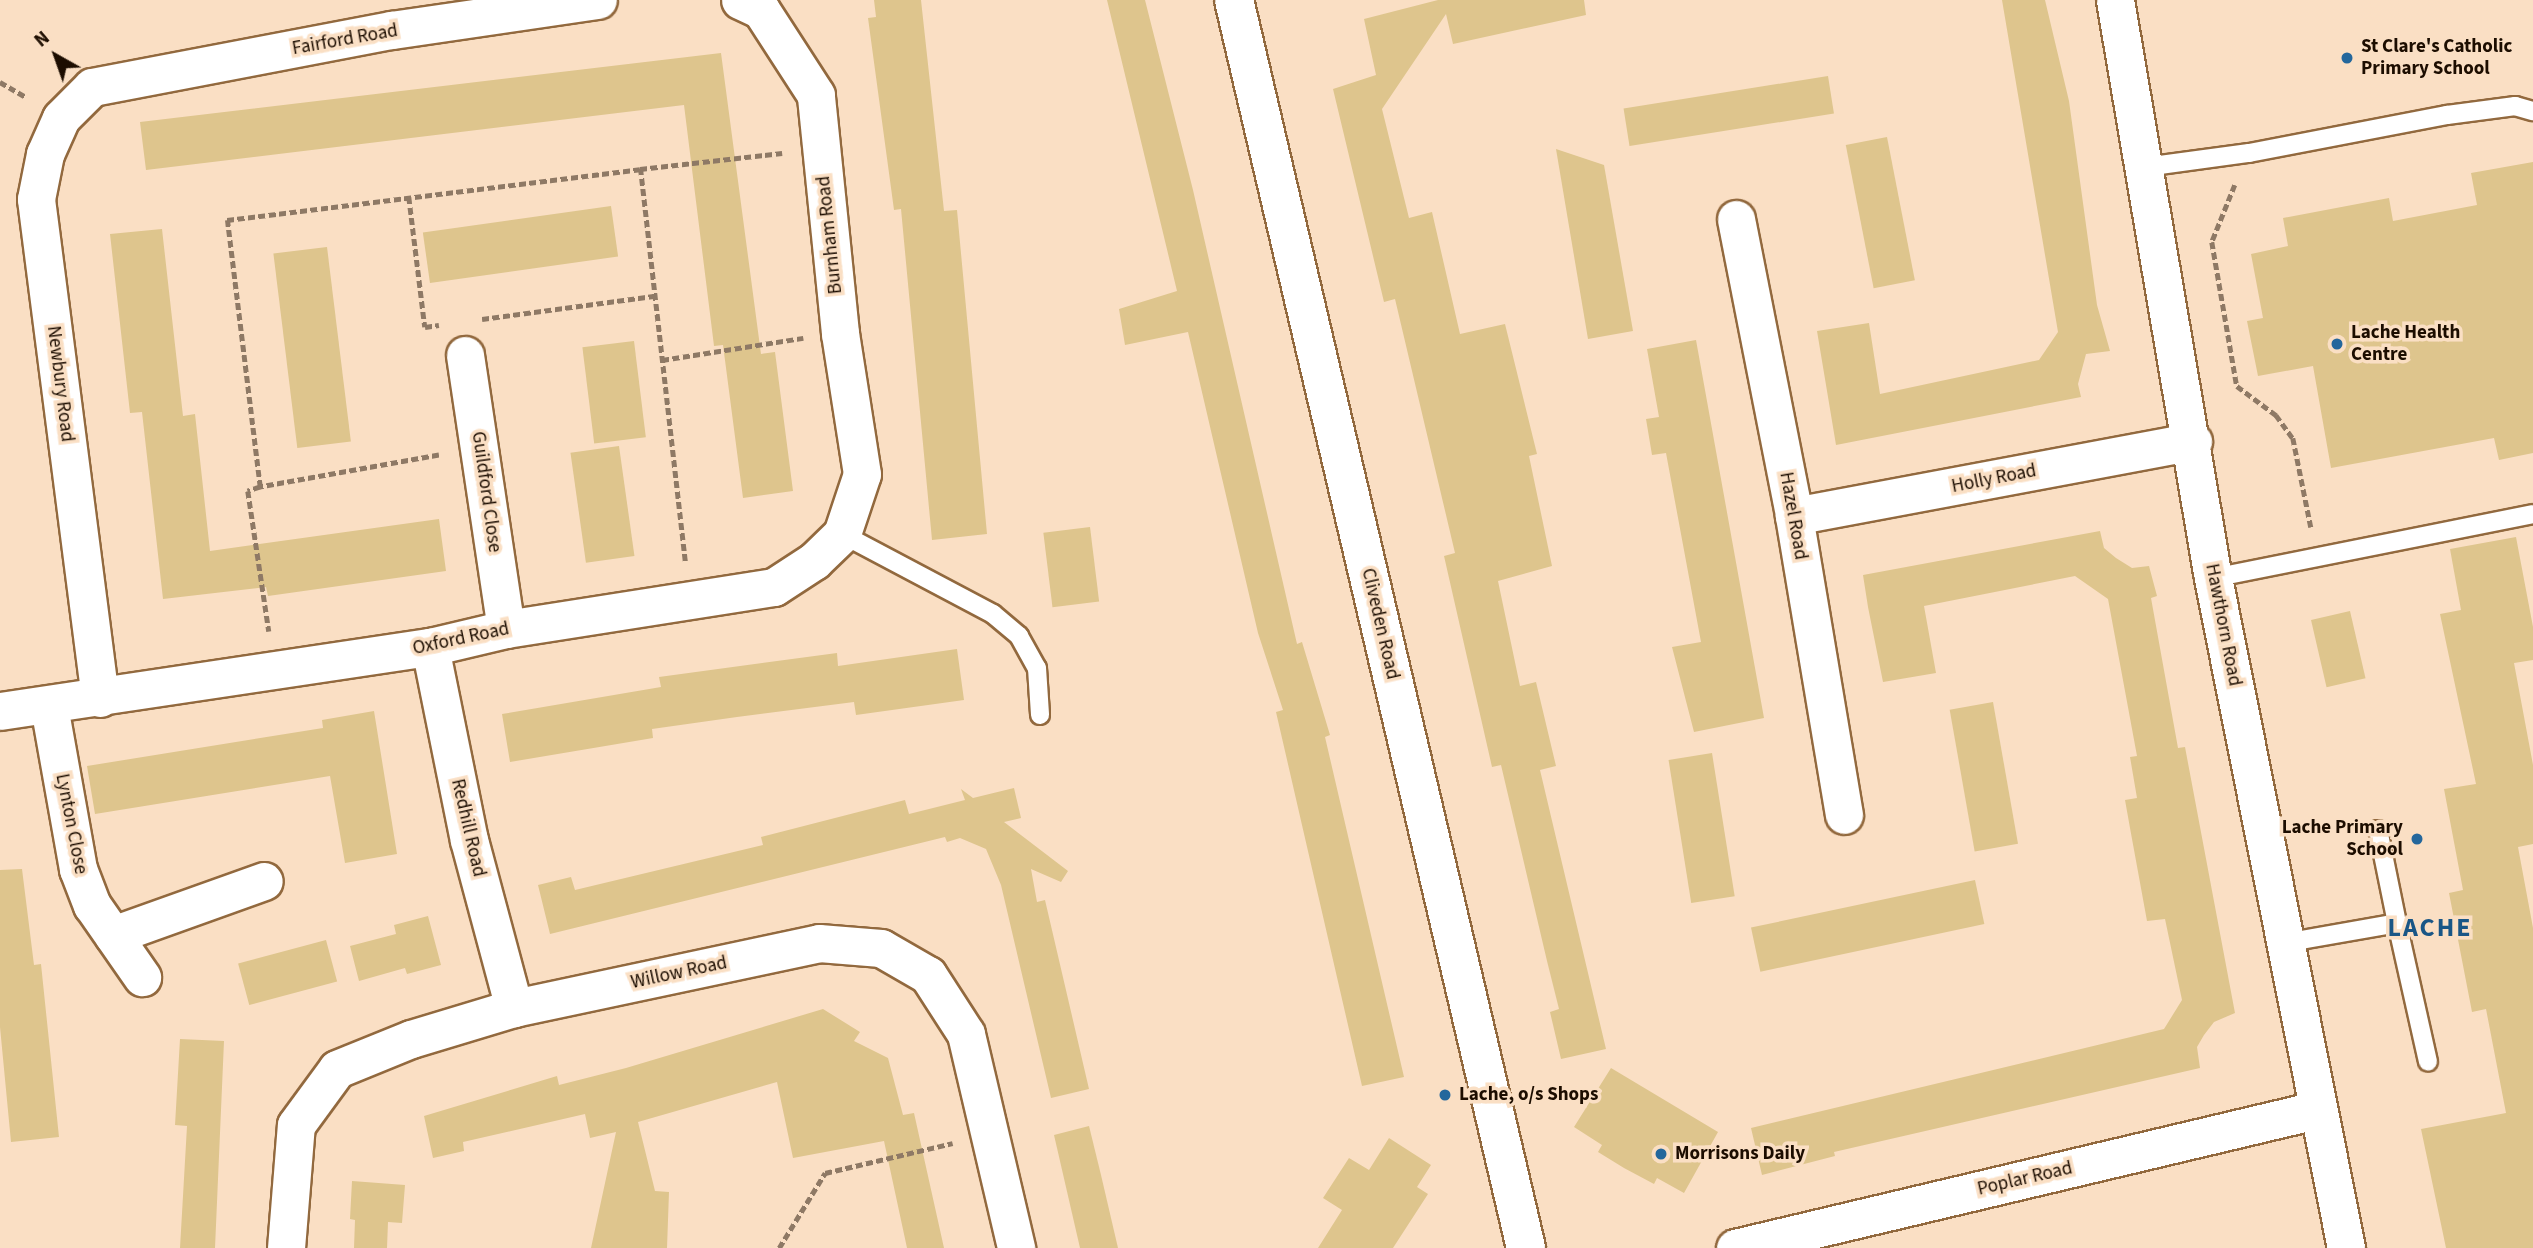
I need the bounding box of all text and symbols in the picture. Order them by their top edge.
street label: Fairford Road [290,20,400,60]
north arrow [21,21,91,91]
text: N [29,25,56,54]
place label: St Clare's Catholic Primary School [2361,36,2512,80]
marker: St Clare's Catholic Primary School [2339,50,2355,66]
street label: Burnham Road [812,175,848,295]
place label: Lache Health Centre [2351,322,2460,366]
street label: Newbury Road [42,325,78,443]
marker: Lache Health Centre [2329,336,2345,352]
street label: Guildford Close [466,430,506,554]
street label: Holly Road [1950,460,2038,498]
street label: Hazel Road [1774,470,1812,562]
street label: Hawthorn Road [2200,562,2246,688]
street label: Cliveden Road [1356,566,1404,682]
street label: Oxford Road [411,618,511,660]
street label: Lynton Close [50,772,92,876]
street label: Redhill Road [446,777,490,879]
place label: Lache Primary School [2282,817,2403,861]
marker: Lache Primary School [2409,831,2425,847]
district label: LACHE [2388,912,2472,944]
street label: Willow Road [629,952,729,994]
place label: Lache, o/s Shops [1459,1084,1598,1106]
marker: Lache, o/s Shops [1437,1087,1453,1103]
place label: Morrisons Daily [1675,1143,1805,1165]
marker: Morrisons Daily [1653,1146,1669,1162]
street label: Poplar Road [1975,1157,2075,1201]

